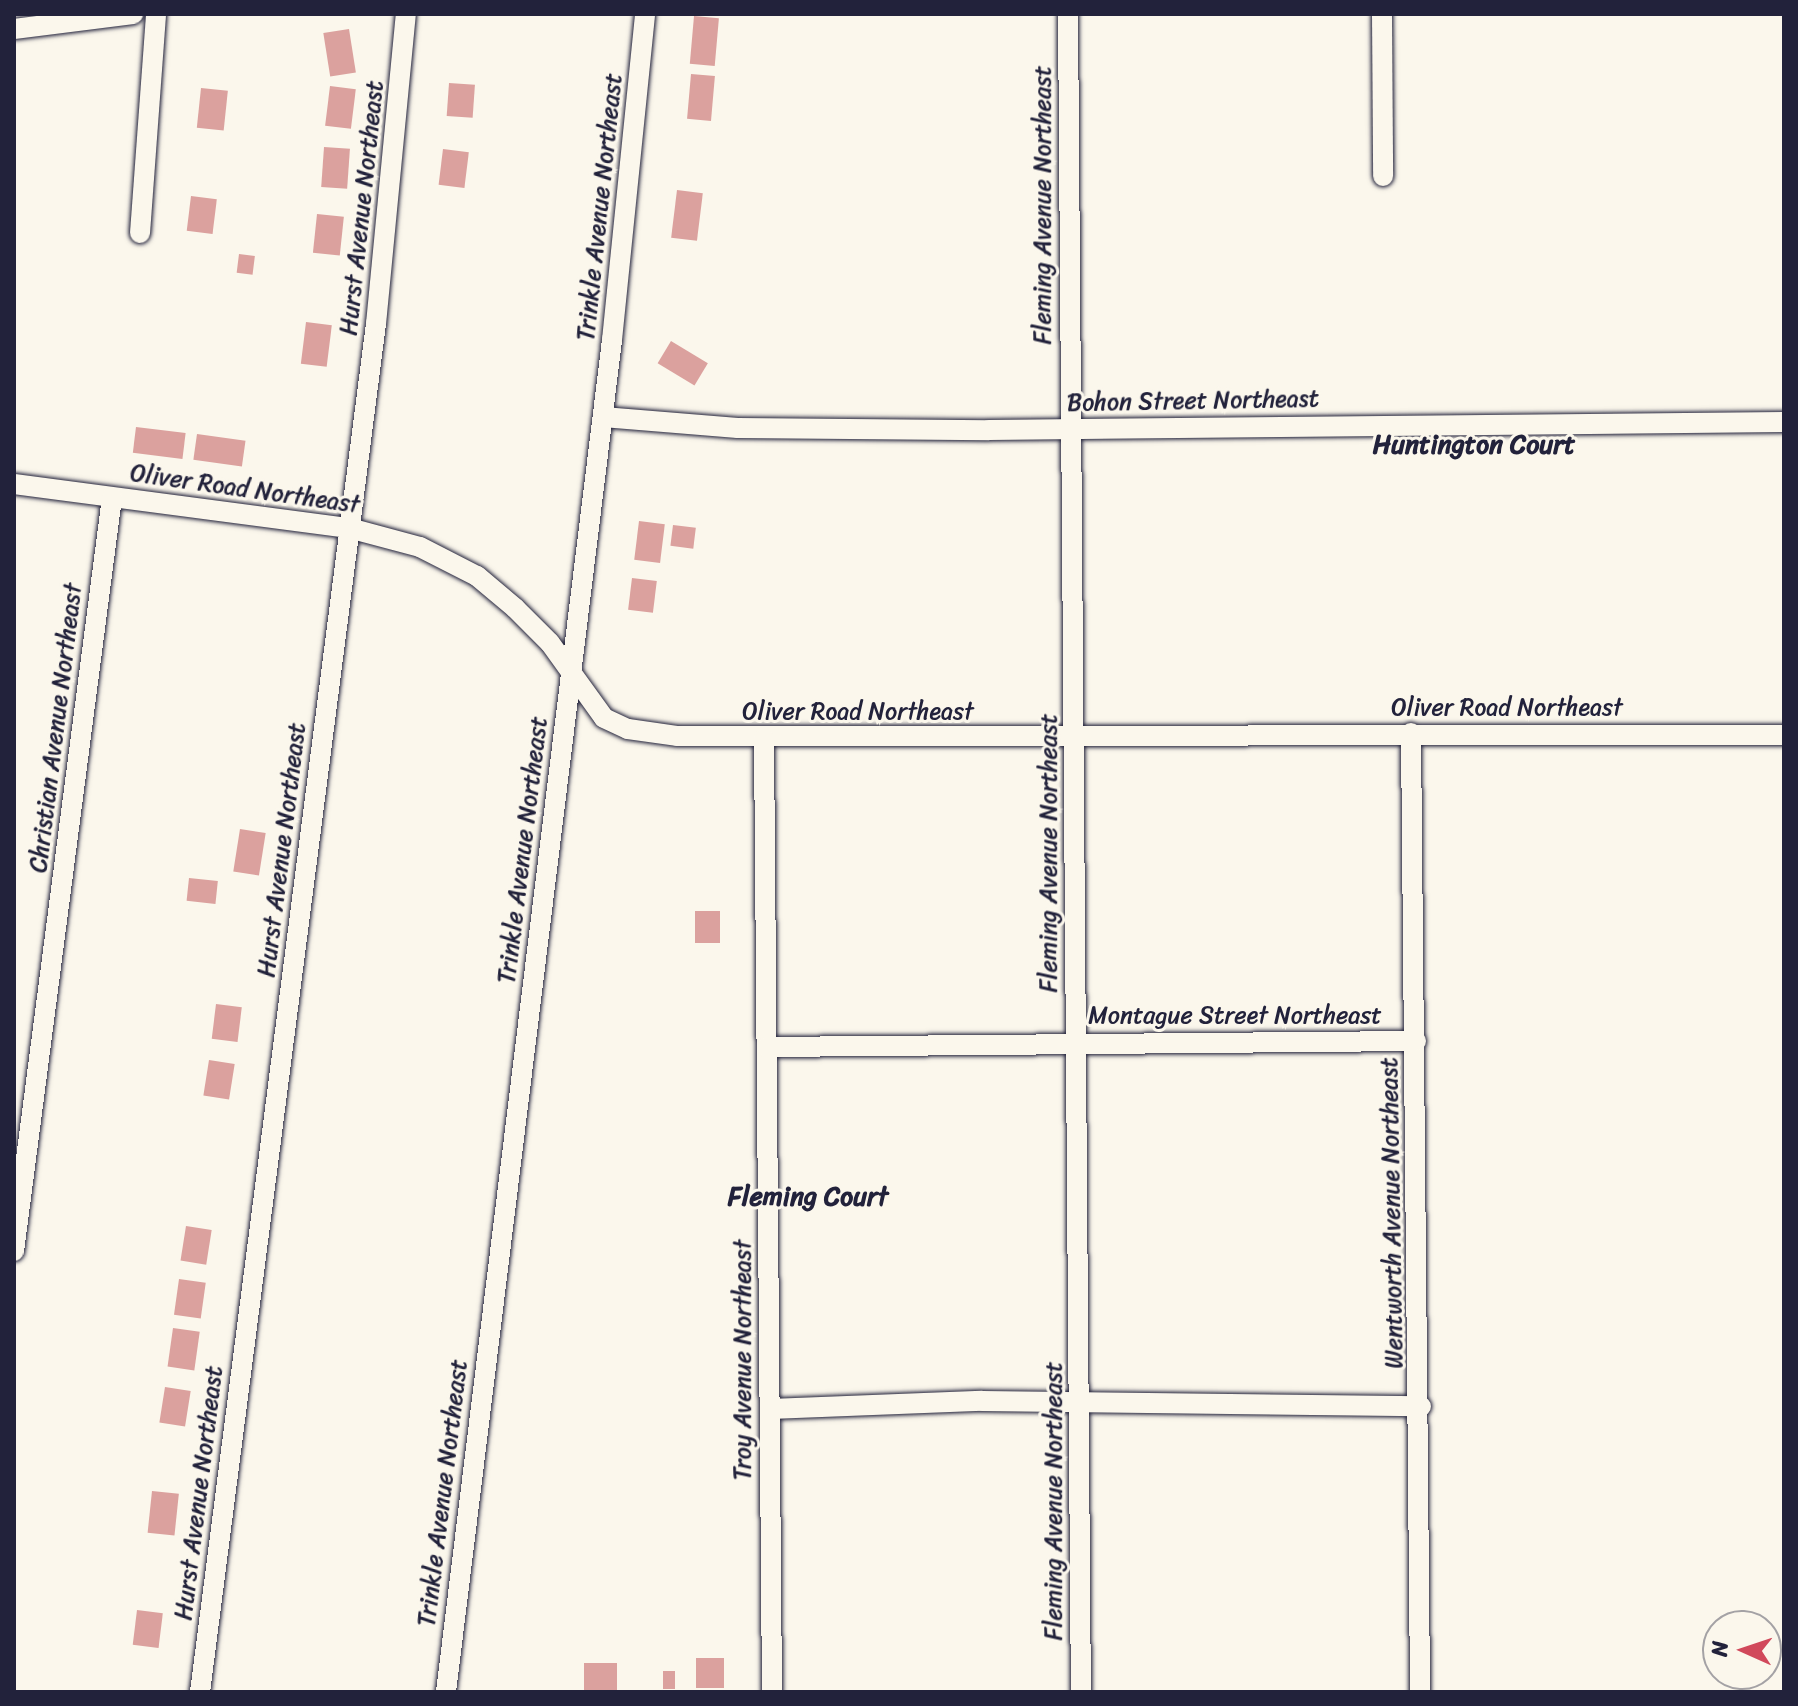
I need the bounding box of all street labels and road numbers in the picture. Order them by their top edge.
street label: Fleming Avenue Northeast [1029,65,1057,345]
street label: Trinkle Avenue Northeast [572,72,628,342]
street label: Hurst Avenue Northeast [334,79,390,337]
street label: Bohon Street Northeast [1065,384,1321,418]
street label: Oliver Road Northeast [127,458,363,520]
street label: Christian Avenue Northeast [24,581,88,875]
street label: Oliver Road Northeast [1390,694,1624,722]
street label: Oliver Road Northeast [741,698,975,726]
street label: Fleming Avenue Northeast [1035,713,1063,993]
street label: Trinkle Avenue Northeast [492,715,554,985]
street label: Hurst Avenue Northeast [252,721,312,979]
street label: Montague Street Northeast [1088,1002,1382,1030]
street label: Wentworth Avenue Northeast [1375,1056,1409,1370]
street label: Troy Avenue Northeast [729,1239,757,1481]
street label: Trinkle Avenue Northeast [412,1358,474,1628]
street label: Fleming Avenue Northeast [1040,1361,1068,1641]
street label: Hurst Avenue Northeast [169,1364,229,1622]

